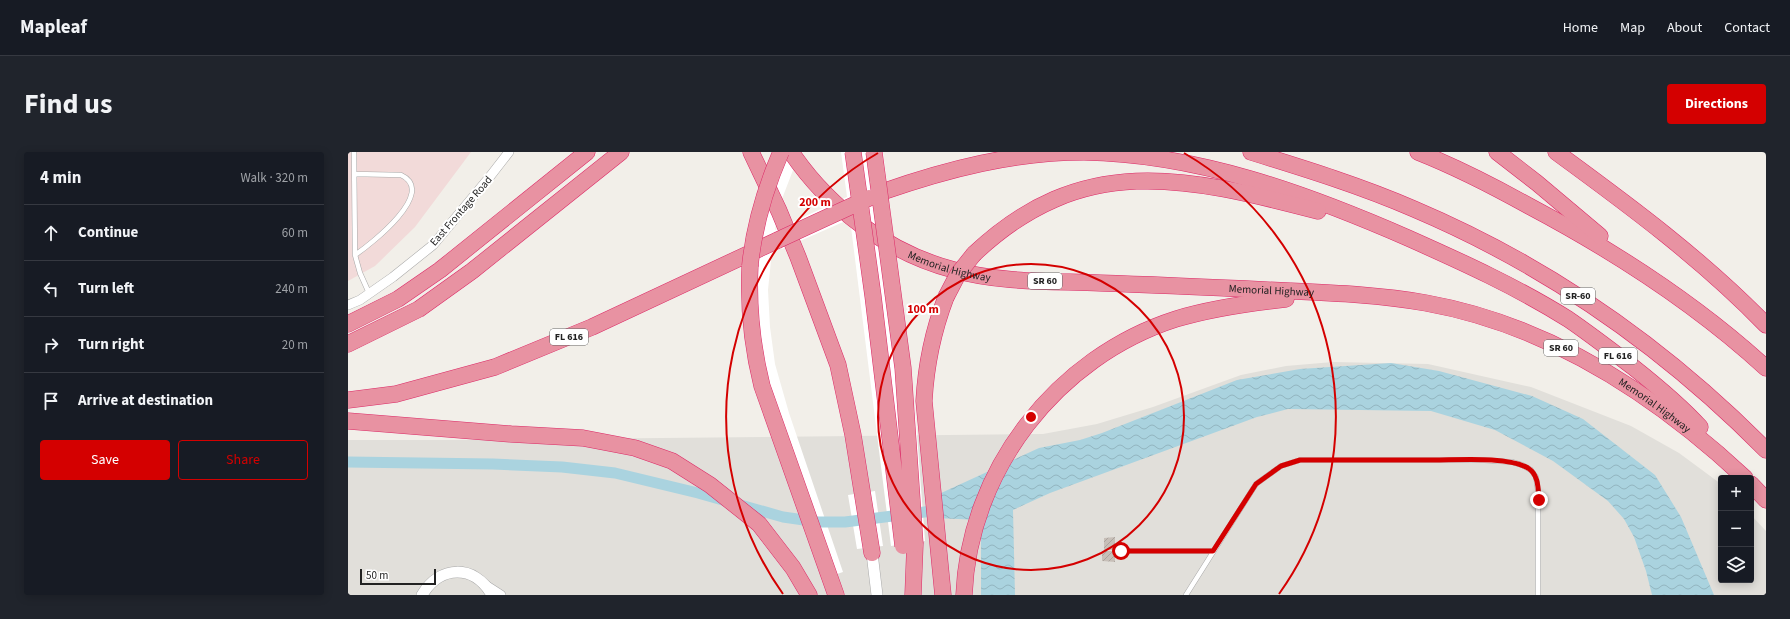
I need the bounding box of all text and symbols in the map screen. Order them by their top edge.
text: Mapleaf [20,14,87,41]
text: Home [1563,18,1598,38]
text: Map [1620,18,1645,38]
text: About [1667,18,1702,38]
text: Contact [1724,18,1770,38]
text: Find us [24,84,112,124]
button: Directions [1667,84,1766,124]
text: 4 min [40,166,81,190]
text: Walk · 320 m [240,169,308,187]
street label: East Frontage Road [426,173,496,249]
text: 200 m [799,194,831,211]
icon: ahead [40,222,62,244]
text: Continue [78,222,138,243]
text: 60 m [282,224,308,242]
street label: Memorial Highway [906,247,992,285]
road number: SR 60 [1028,273,1062,289]
icon: left [40,278,62,300]
text: Turn left [78,278,134,299]
text: 240 m [275,280,308,298]
street label: Memorial Highway [1228,281,1314,300]
road number: SR-60 [1561,288,1595,304]
text: 100 m [907,301,939,318]
road number: FL 616 [550,329,588,345]
icon: right [40,334,62,356]
text: Turn right [78,334,144,355]
text: 20 m [282,336,308,354]
road number: SR 60 [1544,340,1578,356]
road number: FL 616 [1599,348,1637,364]
street label: Memorial Highway [1616,374,1694,436]
icon: arrive [40,390,62,412]
text: Arrive at destination [78,390,213,411]
centre of rings [1024,410,1038,424]
button: Save [40,440,170,480]
button: Share [178,440,308,480]
map controls [1718,475,1754,583]
button: + [1718,475,1754,511]
route end [1530,491,1548,509]
button: − [1718,511,1754,547]
route start [1112,542,1130,560]
button: layers [1718,547,1754,583]
scale bar [360,567,436,586]
text: 50 m [366,568,388,583]

